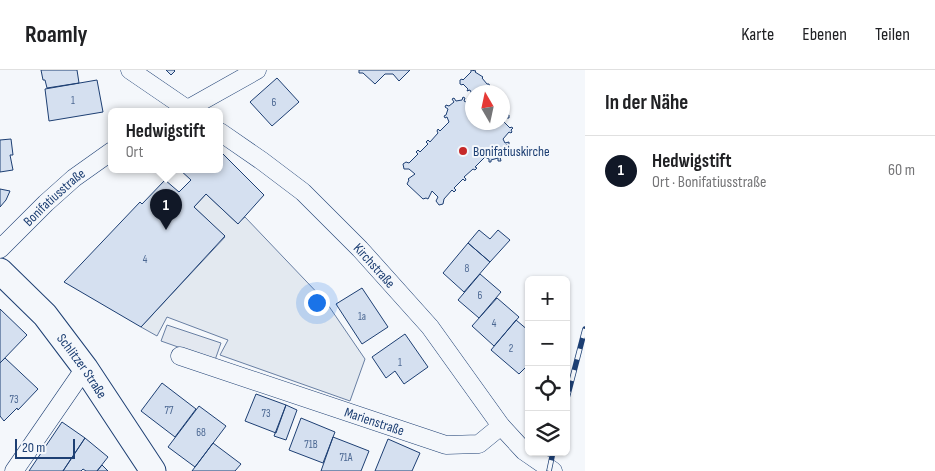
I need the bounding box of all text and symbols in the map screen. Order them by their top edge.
text: Roamly [25,20,88,49]
text: Karte [741,24,774,45]
text: Ebenen [802,24,847,45]
text: Teilen [875,24,910,45]
north arrow [465,85,510,130]
text: In der Nähe [605,90,688,115]
house number: 1 [71,94,75,107]
house number: 6 [272,96,277,109]
popup [108,108,223,173]
text: Hedwigstift [126,120,205,143]
text: Ort [126,143,143,162]
place label: Bonifatiuskirche [473,143,550,160]
marker: Bonifatiuskirche [457,145,469,157]
text: Hedwigstift [652,150,732,173]
text: 1 [618,161,624,180]
text: 60 m [888,161,915,180]
street label: Bonifatiusstraße [20,165,88,230]
text: Ort · Bonifatiusstraße [652,173,766,192]
pin: 1 [150,189,182,230]
street label: Kirchstraße [350,240,399,292]
house number: 4 [143,253,148,266]
house number: 8 [465,262,470,275]
map controls [525,276,570,456]
button: + [525,276,570,321]
house number: 6 [478,289,483,302]
your location [304,290,330,316]
house number: 1a [358,310,366,323]
house number: 4 [492,317,497,330]
button: − [525,321,570,366]
street label: Schlitzer Straße [53,330,111,402]
house number: 2 [509,342,514,355]
house number: 1 [398,356,402,369]
button: locate [525,366,570,411]
house number: 73 [9,393,19,406]
house number: 77 [165,404,174,417]
street label: Marienstraße [342,404,406,439]
house number: 73 [261,407,271,420]
button: layers [525,411,570,456]
house number: 68 [196,426,206,439]
scale bar [15,436,75,459]
house number: 71B [304,438,318,451]
text: 20 m [22,439,45,456]
house number: 71A [339,451,353,464]

